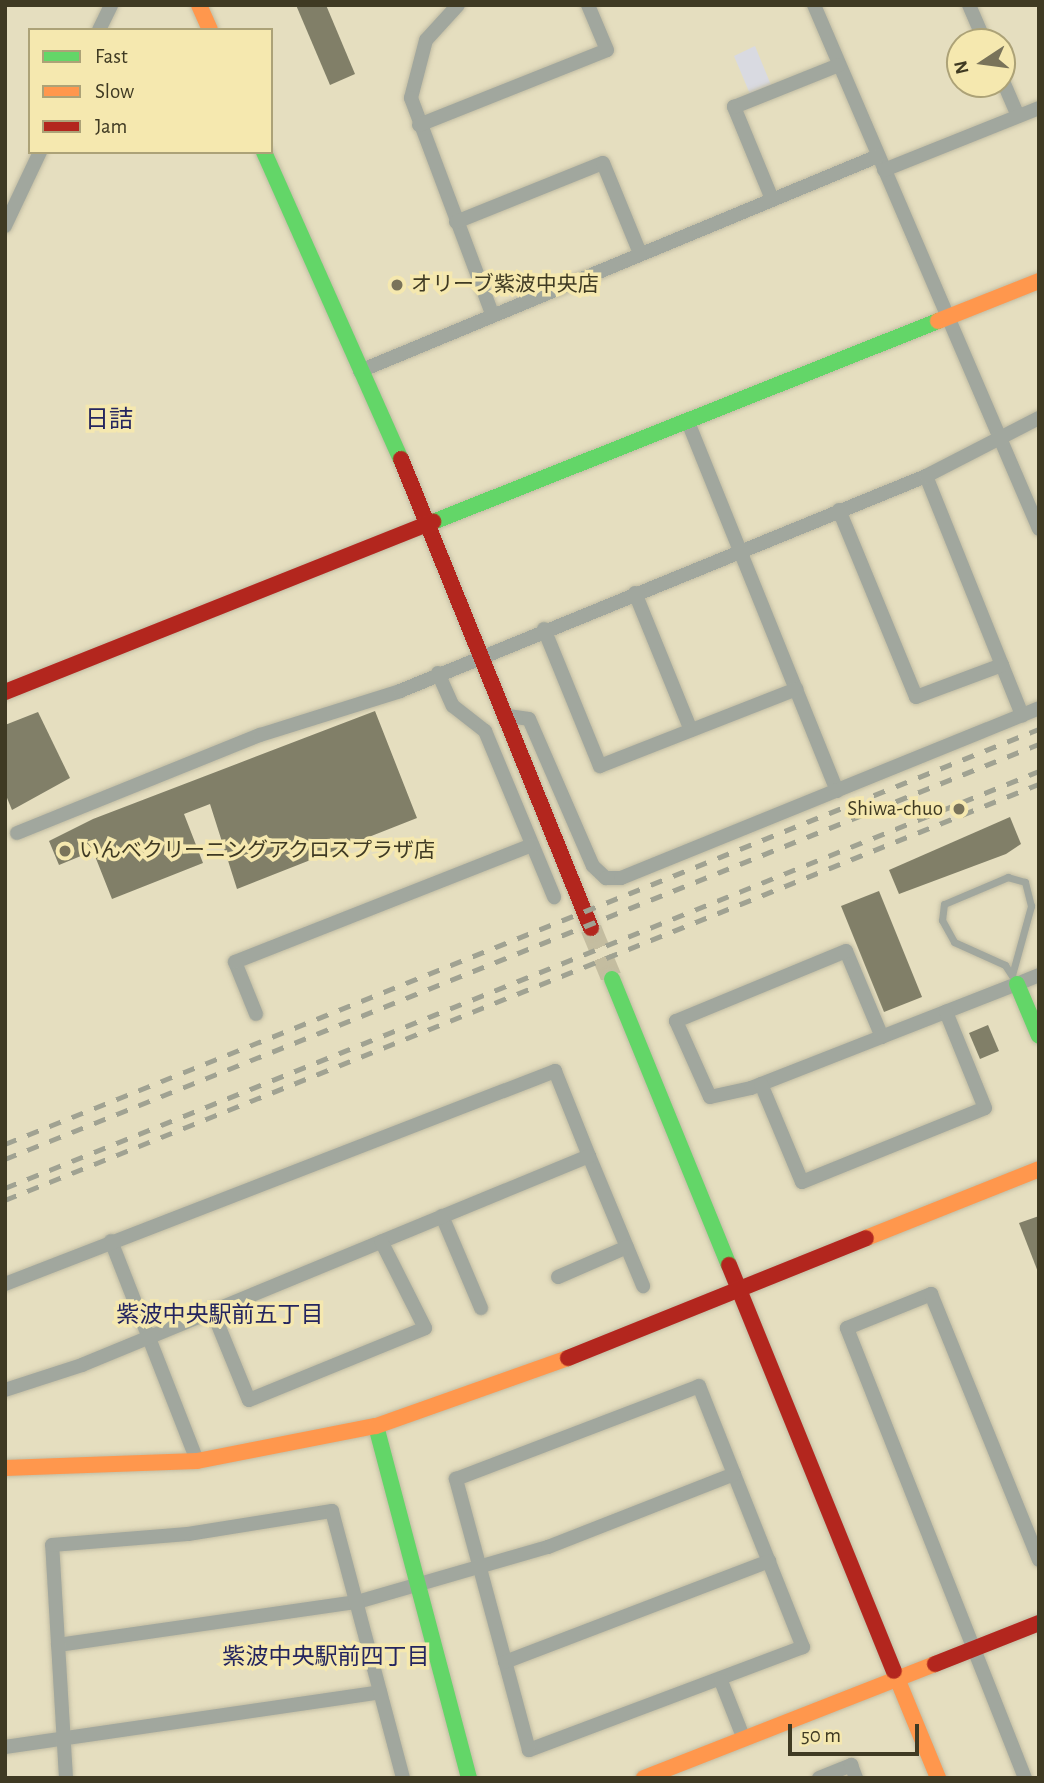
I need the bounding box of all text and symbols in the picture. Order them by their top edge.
legend [28,28,273,154]
north arrow [946,28,1016,98]
text: Fast [95,46,128,67]
text: N [951,59,973,76]
text: Slow [95,81,134,102]
text: Jam [95,116,127,137]
place label: オリーブ紫波中央店 [411,272,600,298]
marker: オリーブ紫波中央店 [389,277,405,293]
district label: 日詰 [85,407,133,435]
place label: Shiwa-chuo [847,796,943,822]
marker: Shiwa-chuo [949,799,969,819]
place label: いんべクリーニングアクロスプラザ店 [79,838,436,864]
marker: いんべクリーニングアクロスプラザ店 [57,843,73,859]
district label: 紫波中央駅前五丁目 [117,1302,323,1330]
district label: 紫波中央駅前四丁目 [223,1644,429,1672]
scale bar [792,1710,923,1754]
text: 50 m [801,1725,841,1746]

